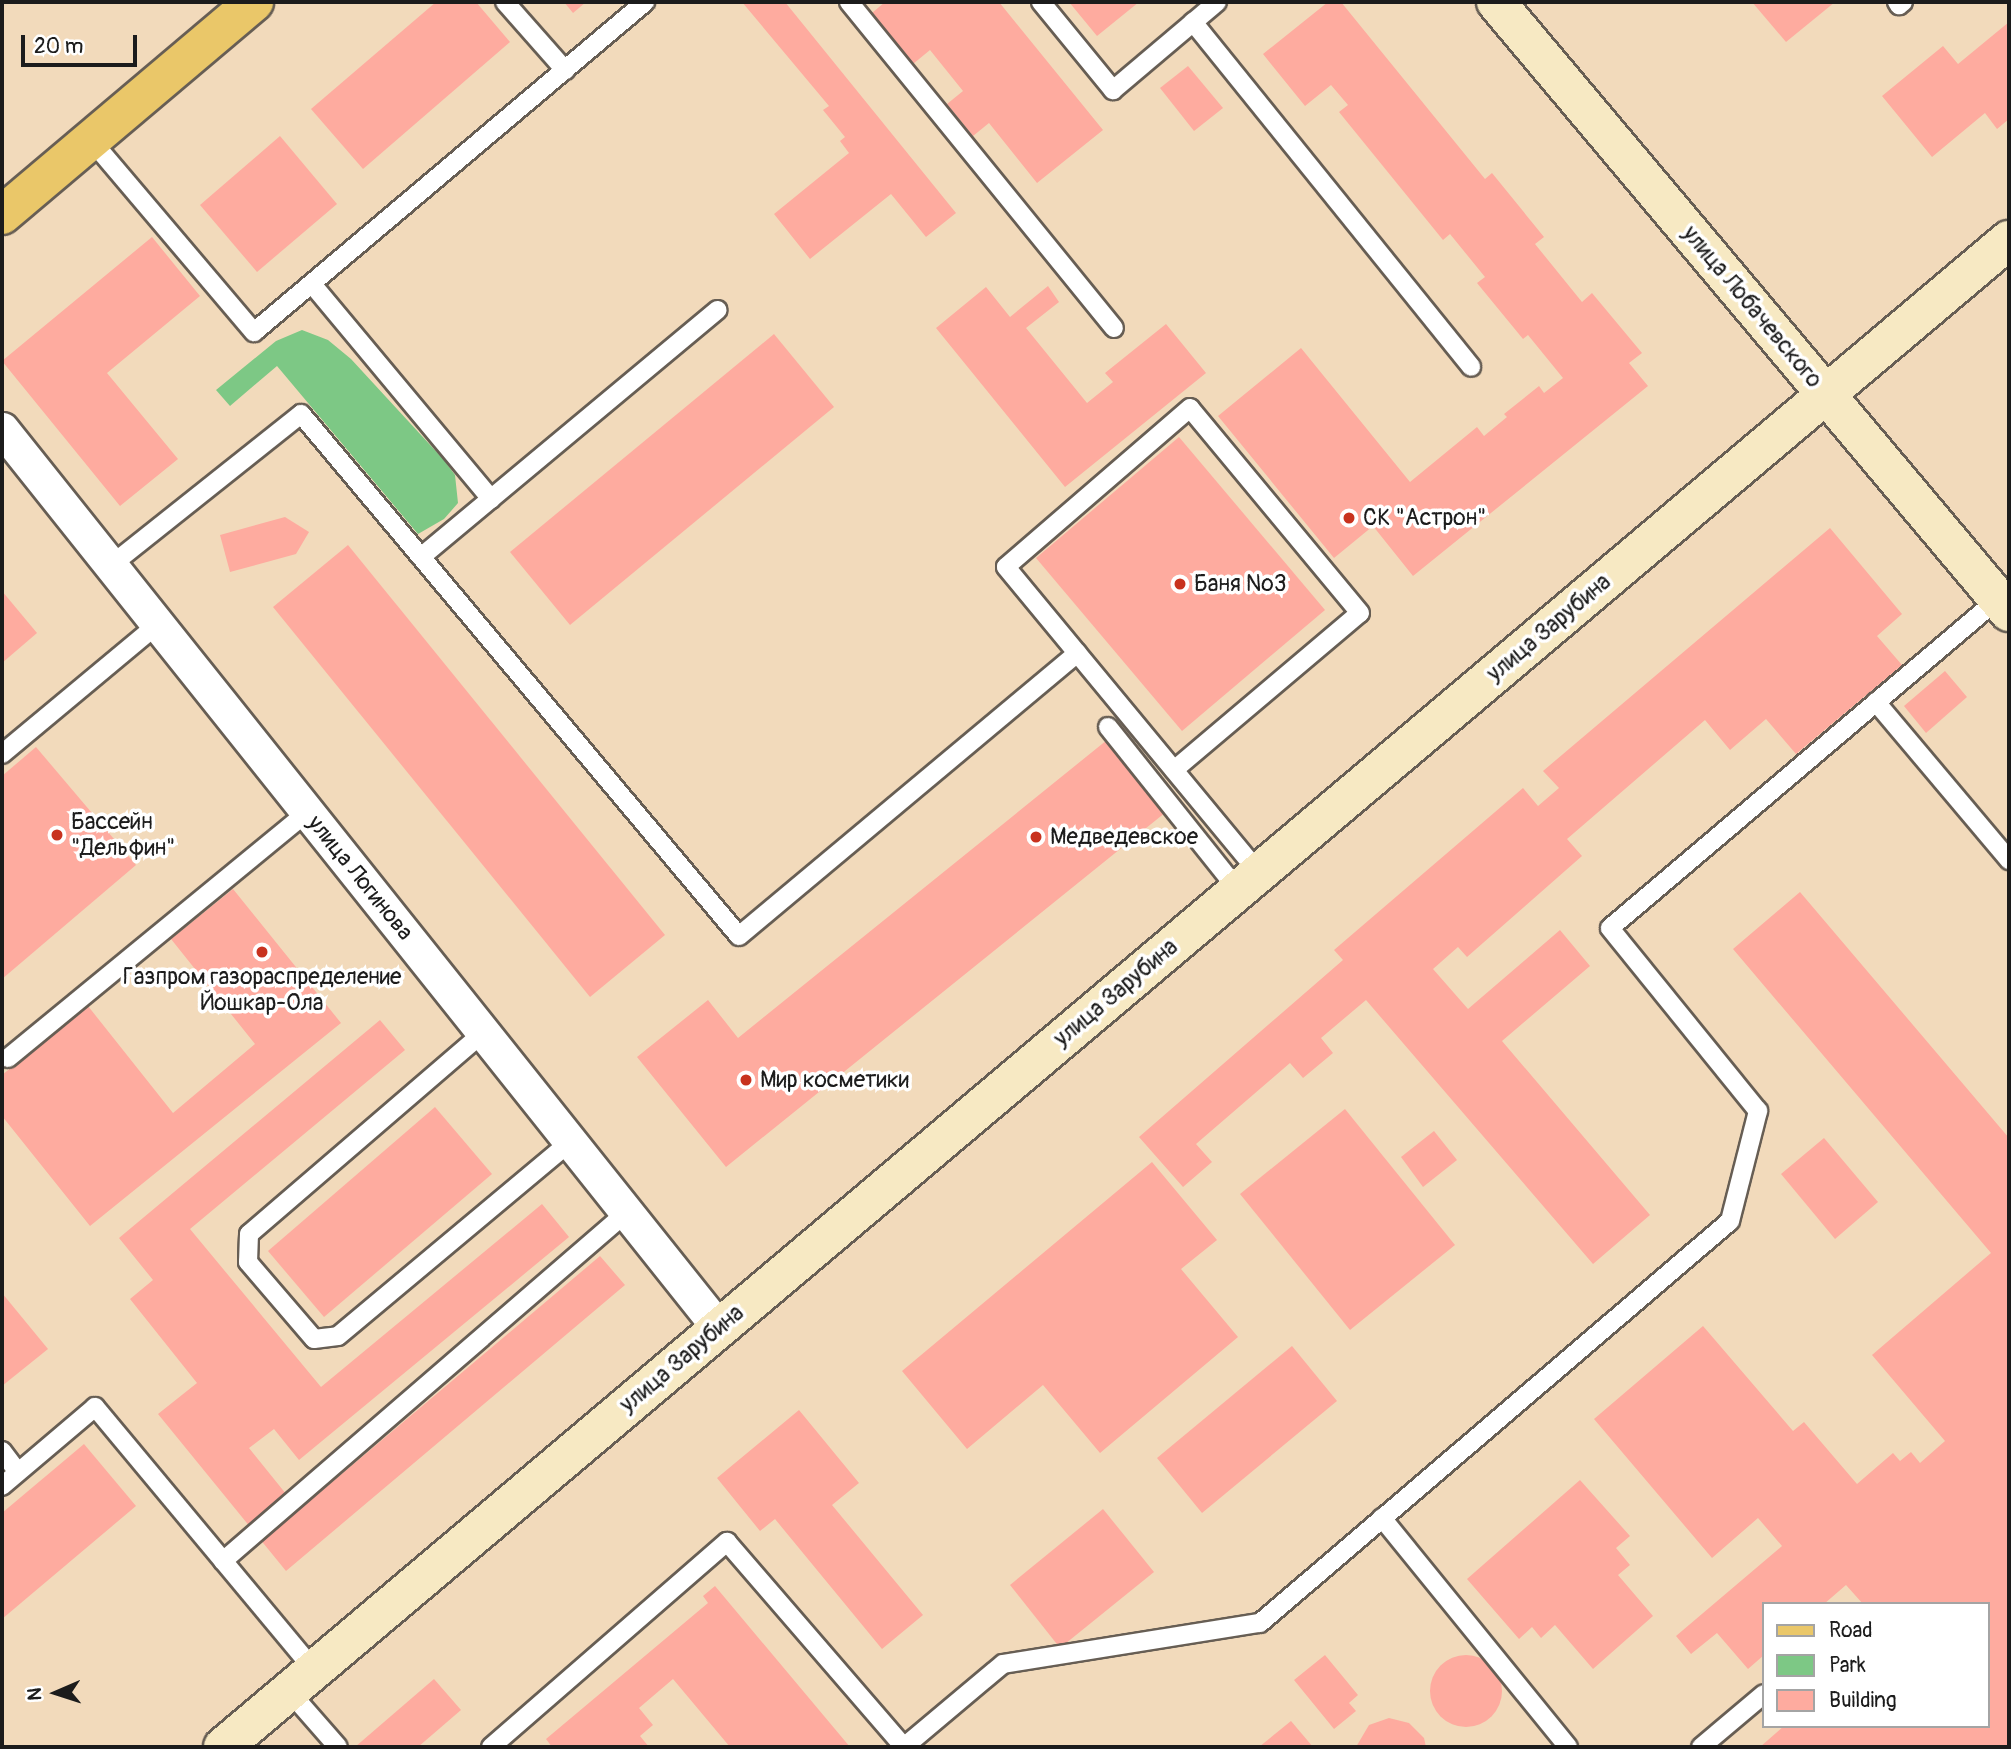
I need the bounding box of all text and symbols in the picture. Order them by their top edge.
scale bar [24,21,140,65]
text: 20 m [34,33,83,60]
street label: улица Лобачевского [1676,221,1828,393]
place label: СК "Астрон" [1363,504,1486,532]
marker: СК "Астрон" [1341,510,1357,526]
street label: улица Зарубина [1482,568,1616,688]
place label: Баня №3 [1194,570,1287,598]
marker: Баня №3 [1172,576,1188,592]
place label: Бассейн "Дельфин" [71,808,175,862]
street label: улица Логинова [301,810,419,946]
place label: Медведевское [1050,823,1198,851]
marker: Бассейн "Дельфин" [49,827,65,843]
marker: Медведевское [1028,829,1044,845]
street label: улица Зарубина [1049,933,1183,1053]
marker: Газпром газораспределение Йошкар-Ола [254,944,270,960]
place label: Газпром газораспределение Йошкар-Ола [123,963,401,1017]
place label: Мир косметики [760,1066,909,1094]
marker: Мир косметики [738,1072,754,1088]
street label: улица Зарубина [615,1299,749,1419]
legend [1762,1602,1990,1728]
text: Road [1829,1617,1873,1644]
text: Park [1829,1652,1866,1679]
north arrow [21,1658,91,1728]
text: N [23,1687,47,1701]
text: Building [1829,1687,1896,1714]

